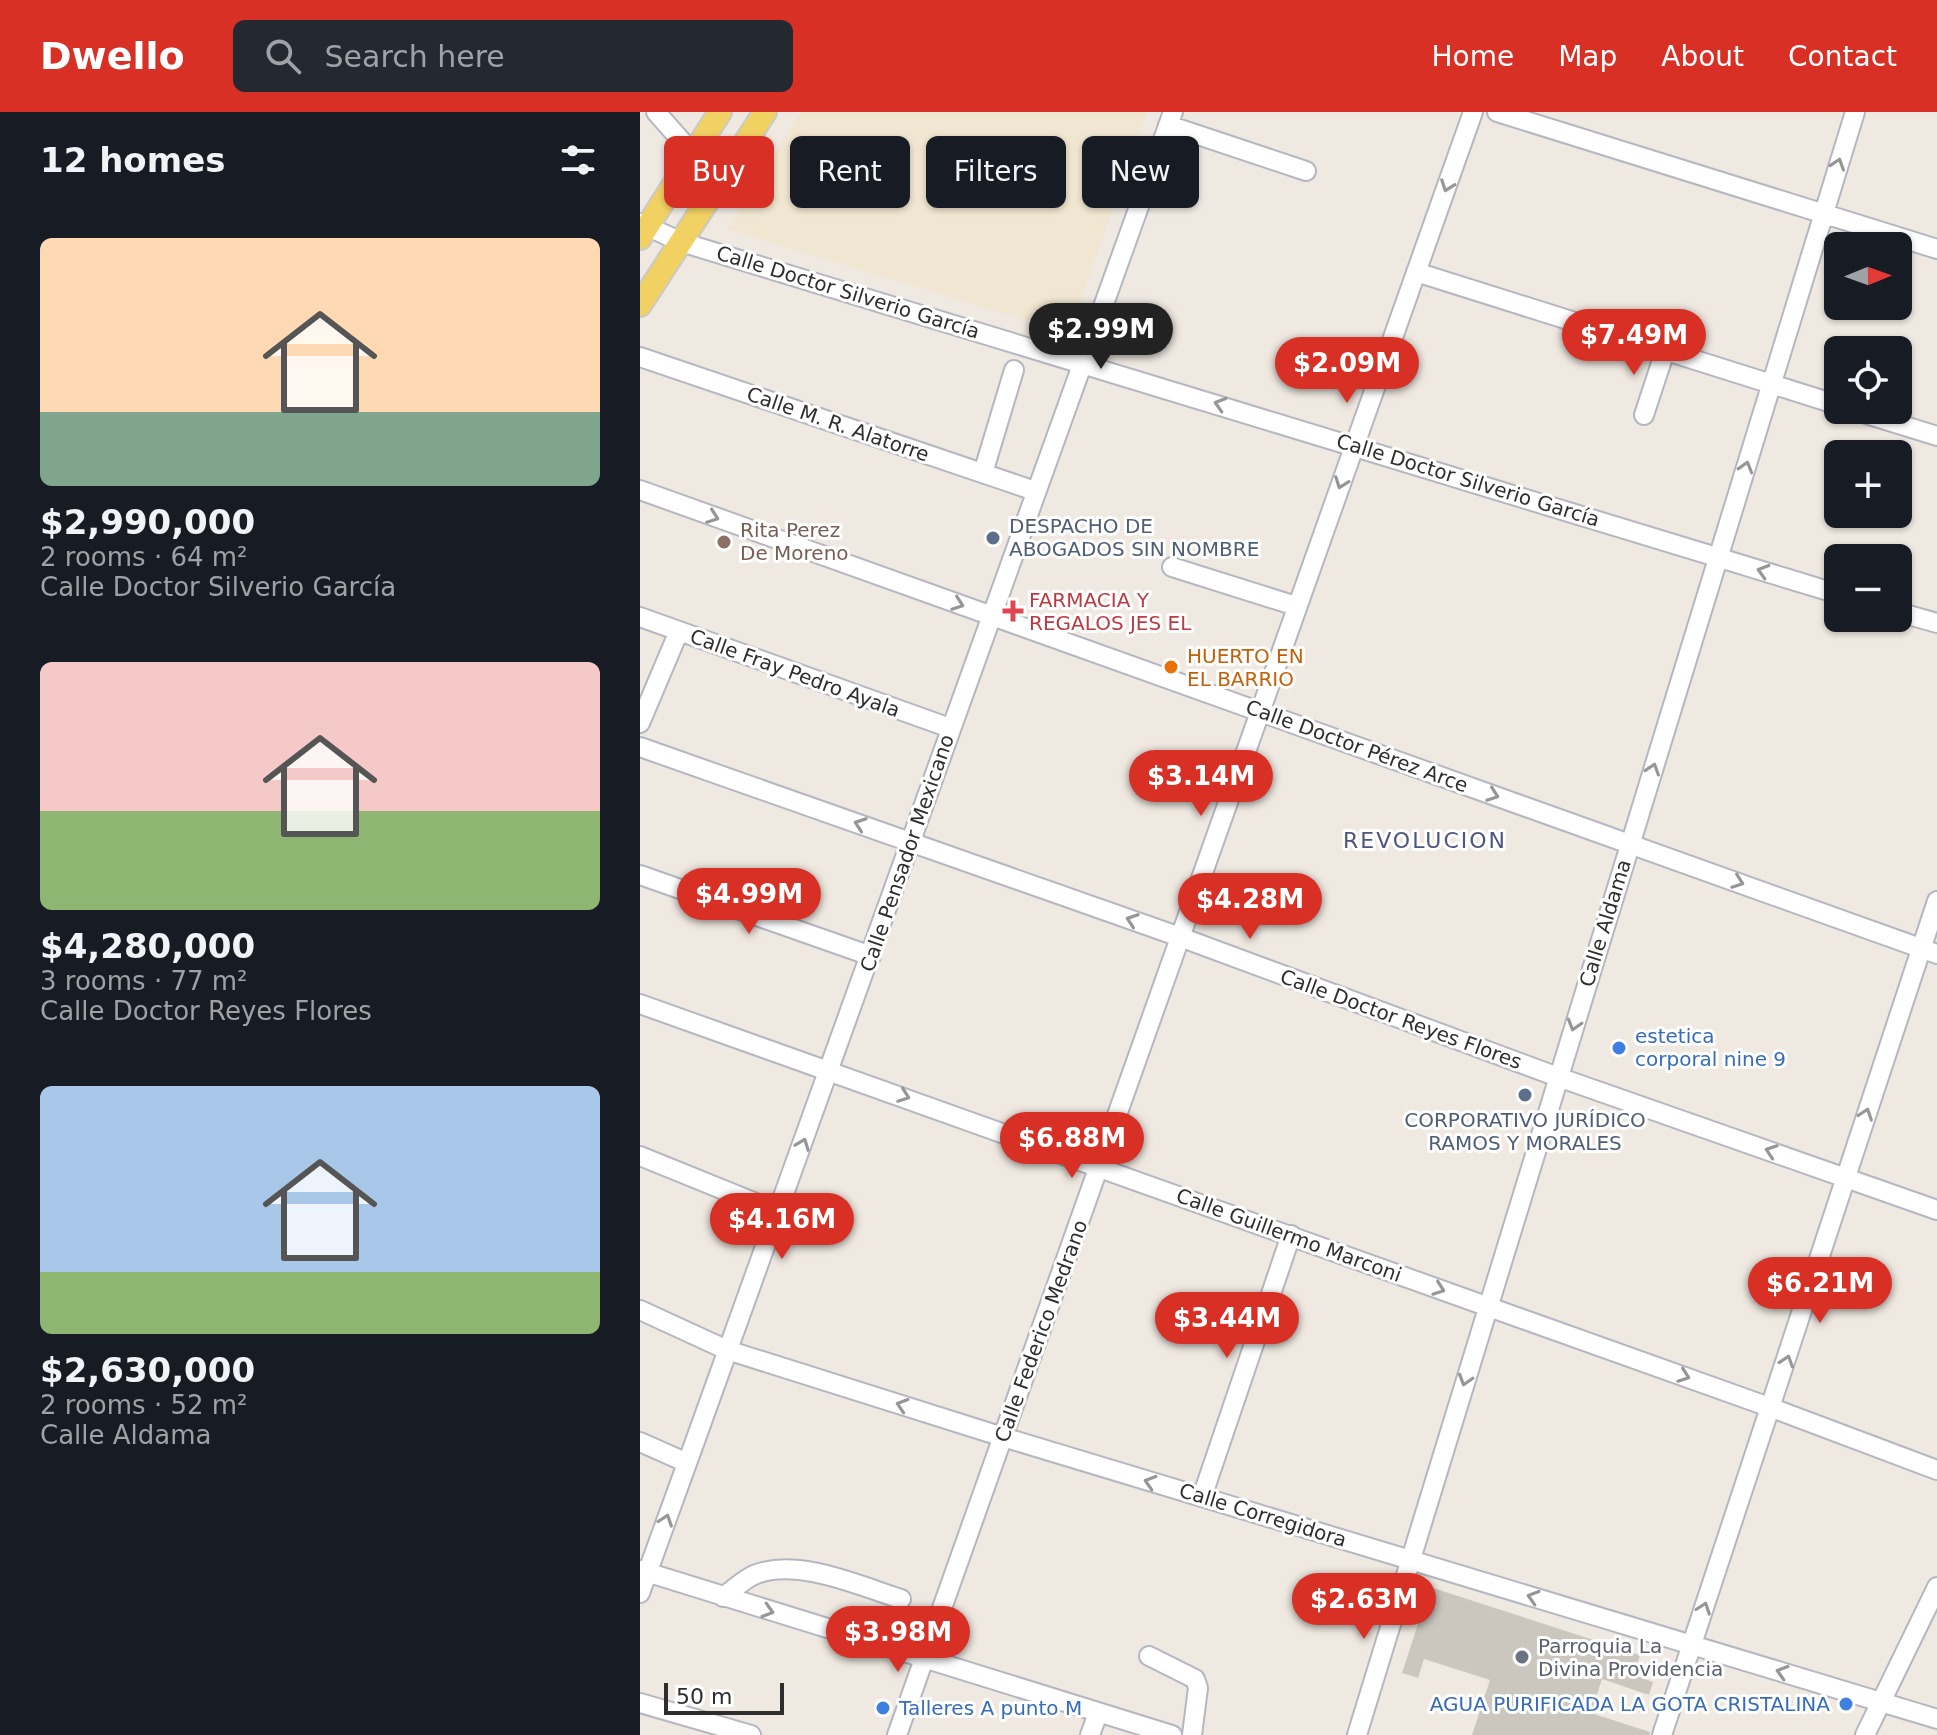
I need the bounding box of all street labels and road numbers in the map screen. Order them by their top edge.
street label: Calle Doctor Silverio García [713,240,983,344]
street label: Calle M. R. Alatorre [744,381,932,467]
street label: Calle Doctor Silverio García [1333,428,1603,532]
street label: Calle Fray Pedro Ayala [687,624,903,722]
street label: Calle Doctor Pérez Arce [1243,695,1471,797]
street label: Calle Pensador Mexicano [855,731,959,975]
street label: Calle Aldama [1574,856,1636,990]
street label: Calle Doctor Reyes Flores [1277,964,1525,1074]
street label: Calle Guillermo Marconi [1173,1183,1405,1287]
street label: Calle Federico Medrano [990,1217,1092,1445]
street label: Calle Corregidora [1176,1478,1350,1552]

